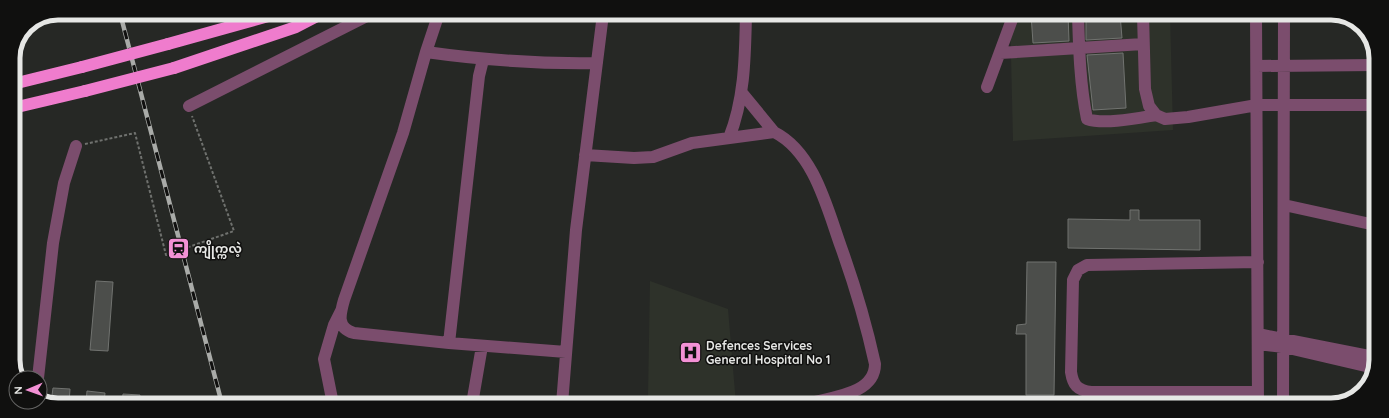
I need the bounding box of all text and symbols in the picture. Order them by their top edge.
station icon: ကျိုက္ကလဲ့ [166,236,192,262]
place label: ကျိုက္ကလဲ့ [194,240,242,260]
place label: Defences Services General Hospital No 1 [706,338,831,367]
hospital icon: Defences Services General Hospital No 1 [677,340,703,366]
north arrow [8,370,48,410]
text: N [11,386,25,395]

